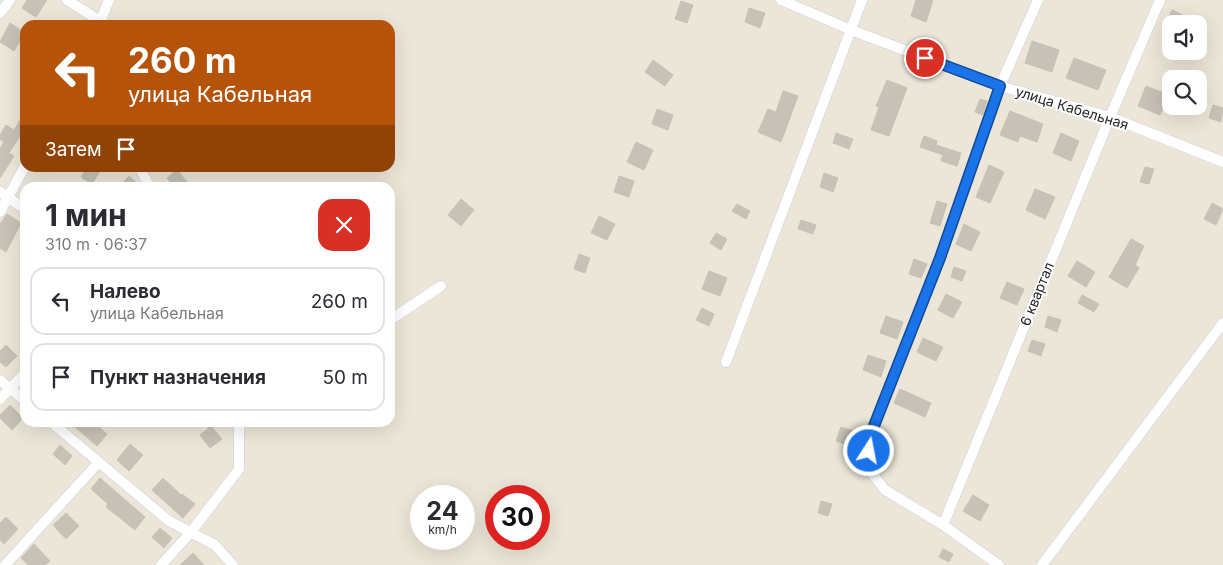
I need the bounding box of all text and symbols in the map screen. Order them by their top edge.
map controls [1162,15,1207,115]
button: sound [1162,15,1207,60]
pin [904,37,946,79]
text: 260 m [128,39,237,81]
icon: left [45,40,110,105]
icon: arrive [911,44,939,72]
button: search [1162,70,1207,115]
text: улица Кабельная [128,81,312,107]
street label: улица Кабельная [1014,82,1131,133]
icon: arrive [112,135,140,163]
text: Затем [45,138,102,161]
text: 1 мин [45,197,127,233]
button: close [318,199,370,251]
text: 310 m · 06:37 [45,234,147,254]
street label: 6 квартал [1016,260,1057,328]
text: Налево [90,280,161,303]
icon: left [47,287,75,315]
text: 260 m [311,290,368,313]
text: улица Кабельная [90,303,224,323]
icon: arrive [47,363,75,391]
text: Пункт назначения [90,366,266,389]
text: 50 m [322,366,368,389]
position arrow [842,424,894,476]
speed limit sign: 30 [485,485,550,550]
text: 24 [426,496,459,526]
text: km/h [428,522,457,537]

